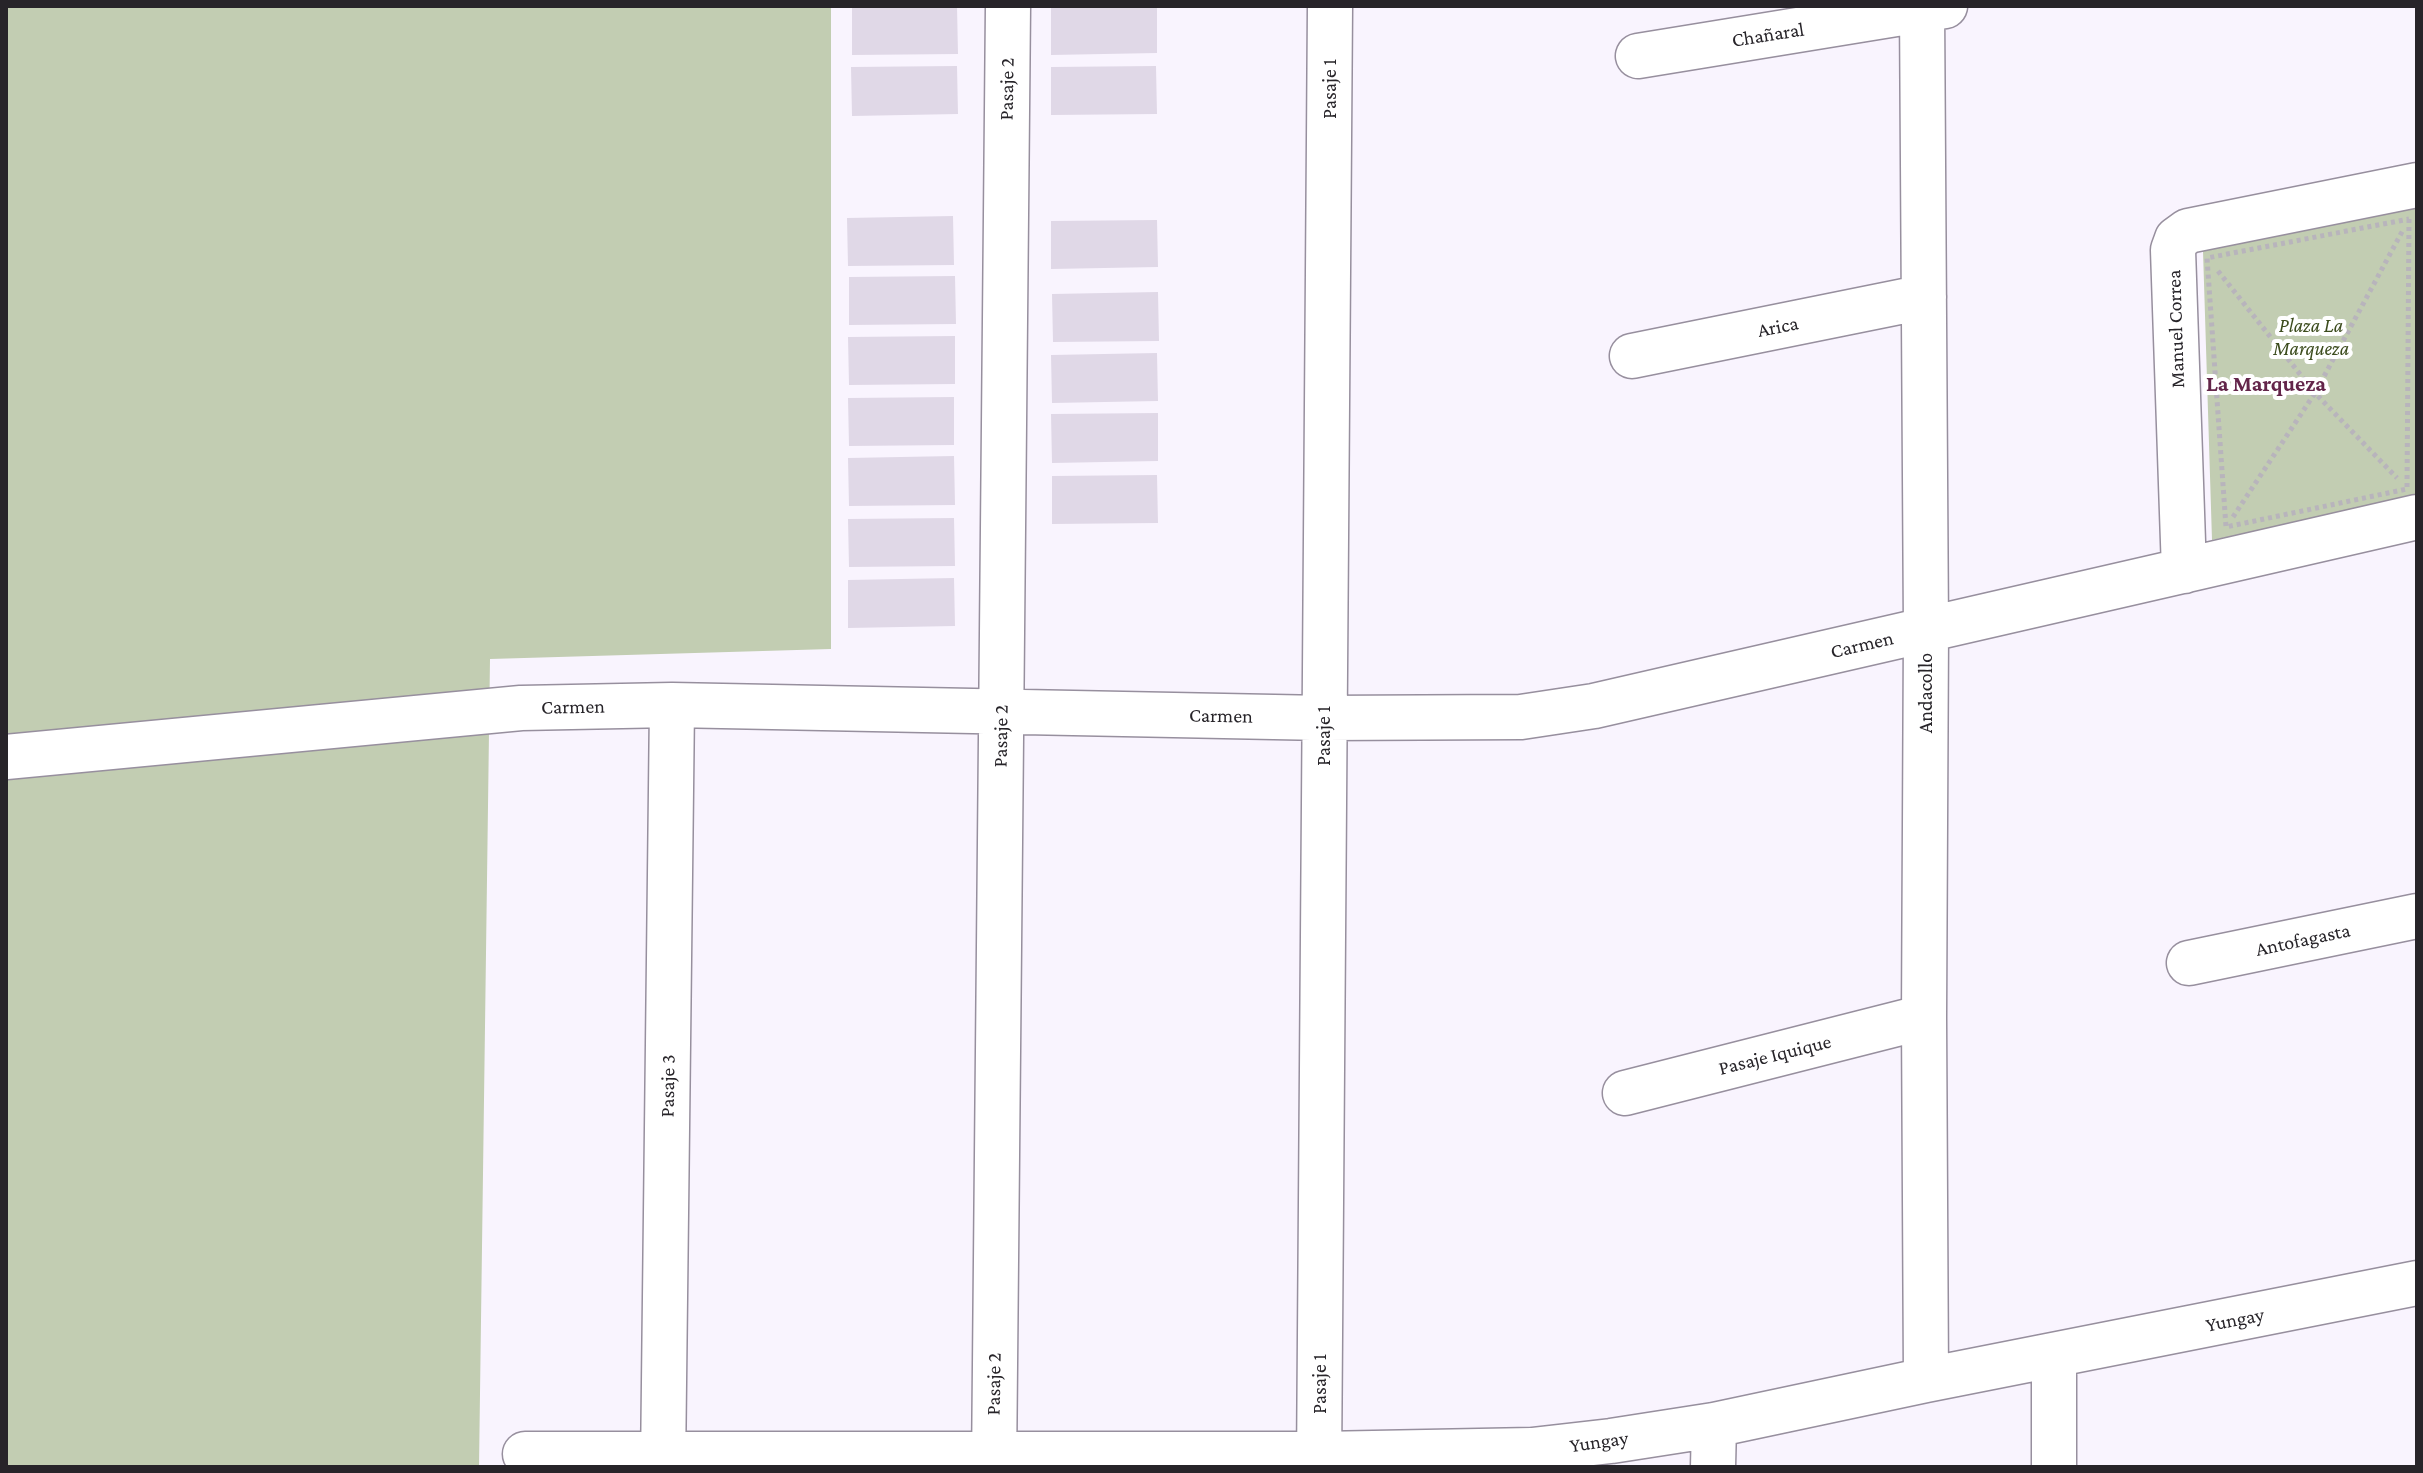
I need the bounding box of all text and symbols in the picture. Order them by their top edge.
street label: Chañaral [1730,17,1806,53]
street label: Pasaje 2 [994,57,1020,121]
street label: Pasaje 1 [1318,59,1342,119]
street label: Manuel Correa [2162,269,2190,389]
street label: Arica [1755,311,1801,343]
park label: Plaza La Marqueza [2273,314,2349,361]
district label: La Marqueza [2206,371,2326,397]
street label: Carmen [1828,626,1896,664]
street label: Andacollo [1914,653,1938,733]
street label: Carmen [541,694,605,720]
street label: Carmen [1189,703,1253,729]
street label: Pasaje 2 [988,704,1014,768]
street label: Pasaje 1 [1312,706,1336,766]
street label: Antofagasta [2253,918,2353,962]
street label: Pasaje Iquique [1716,1029,1834,1081]
street label: Pasaje 3 [655,1054,681,1118]
street label: Yungay [2204,1303,2266,1337]
street label: Pasaje 2 [981,1352,1007,1416]
street label: Pasaje 1 [1308,1354,1332,1414]
street label: Yungay [1568,1426,1630,1458]

